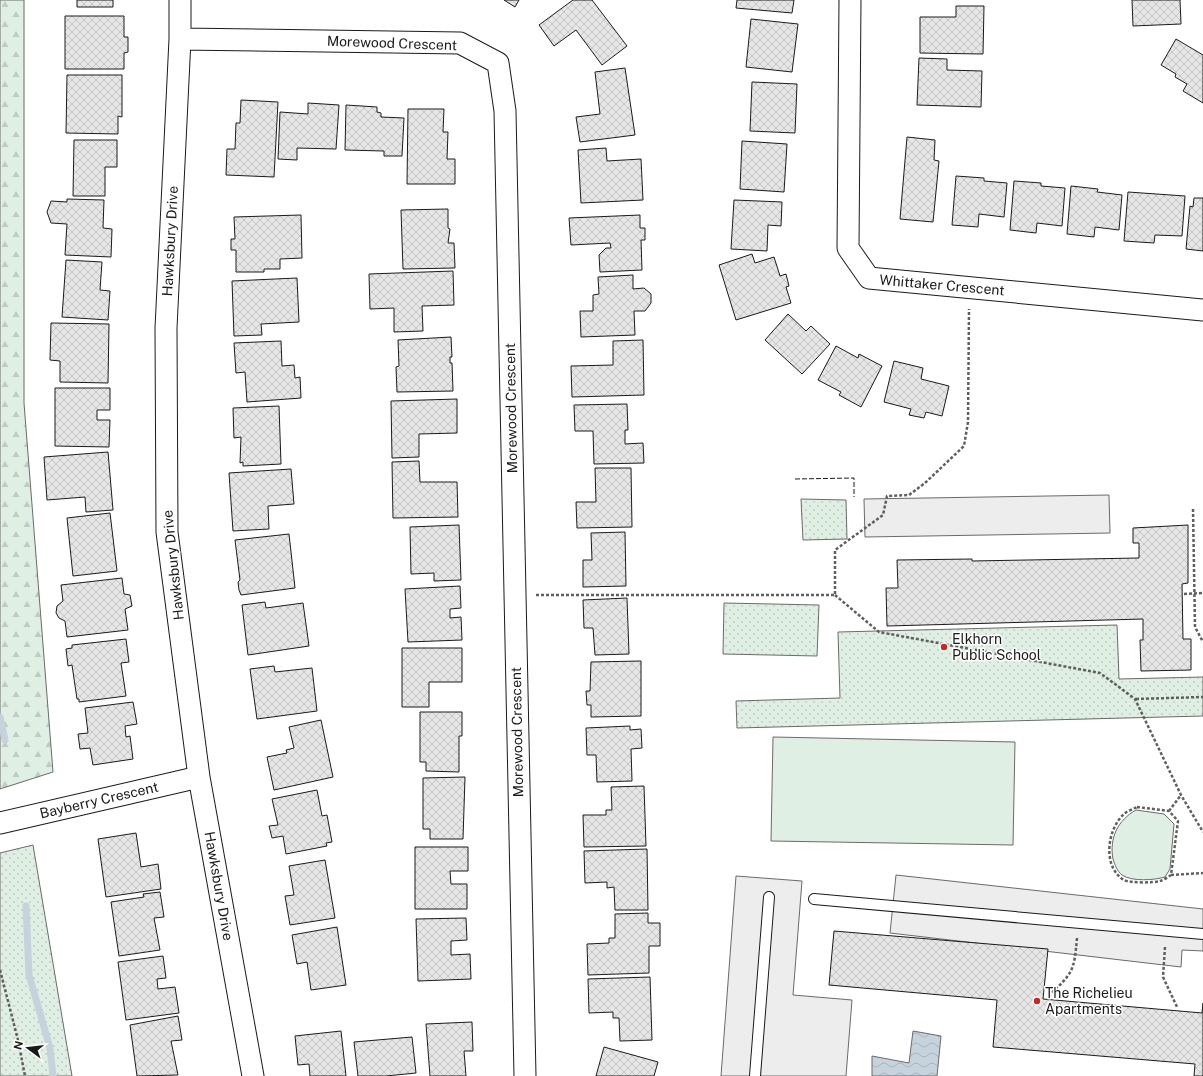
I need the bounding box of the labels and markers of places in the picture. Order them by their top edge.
place label: Elkhorn Public School [952,631,1041,663]
marker: Elkhorn Public School [939,642,949,652]
place label: The Richelieu Apartments [1045,985,1133,1017]
marker: The Richelieu Apartments [1032,996,1042,1006]

